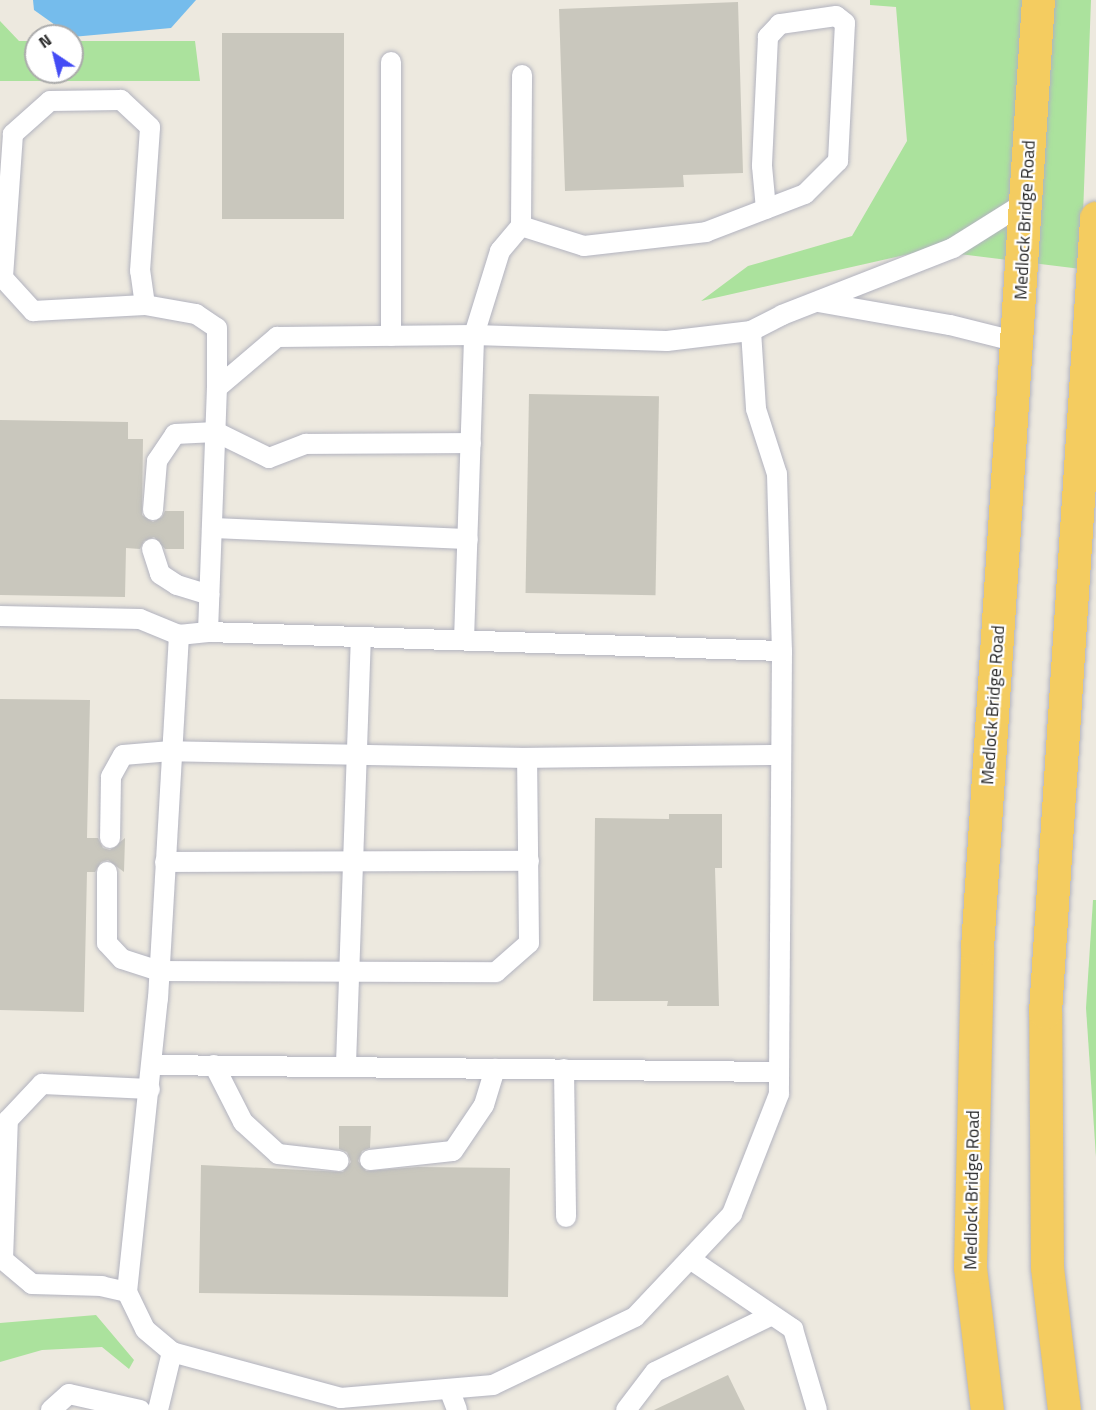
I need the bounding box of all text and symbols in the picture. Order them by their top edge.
north arrow [24,24,84,84]
text: N [33,28,56,54]
street label: Medlock Bridge Road [1010,140,1040,300]
street label: Medlock Bridge Road [977,625,1009,785]
street label: Medlock Bridge Road [960,1110,984,1270]

